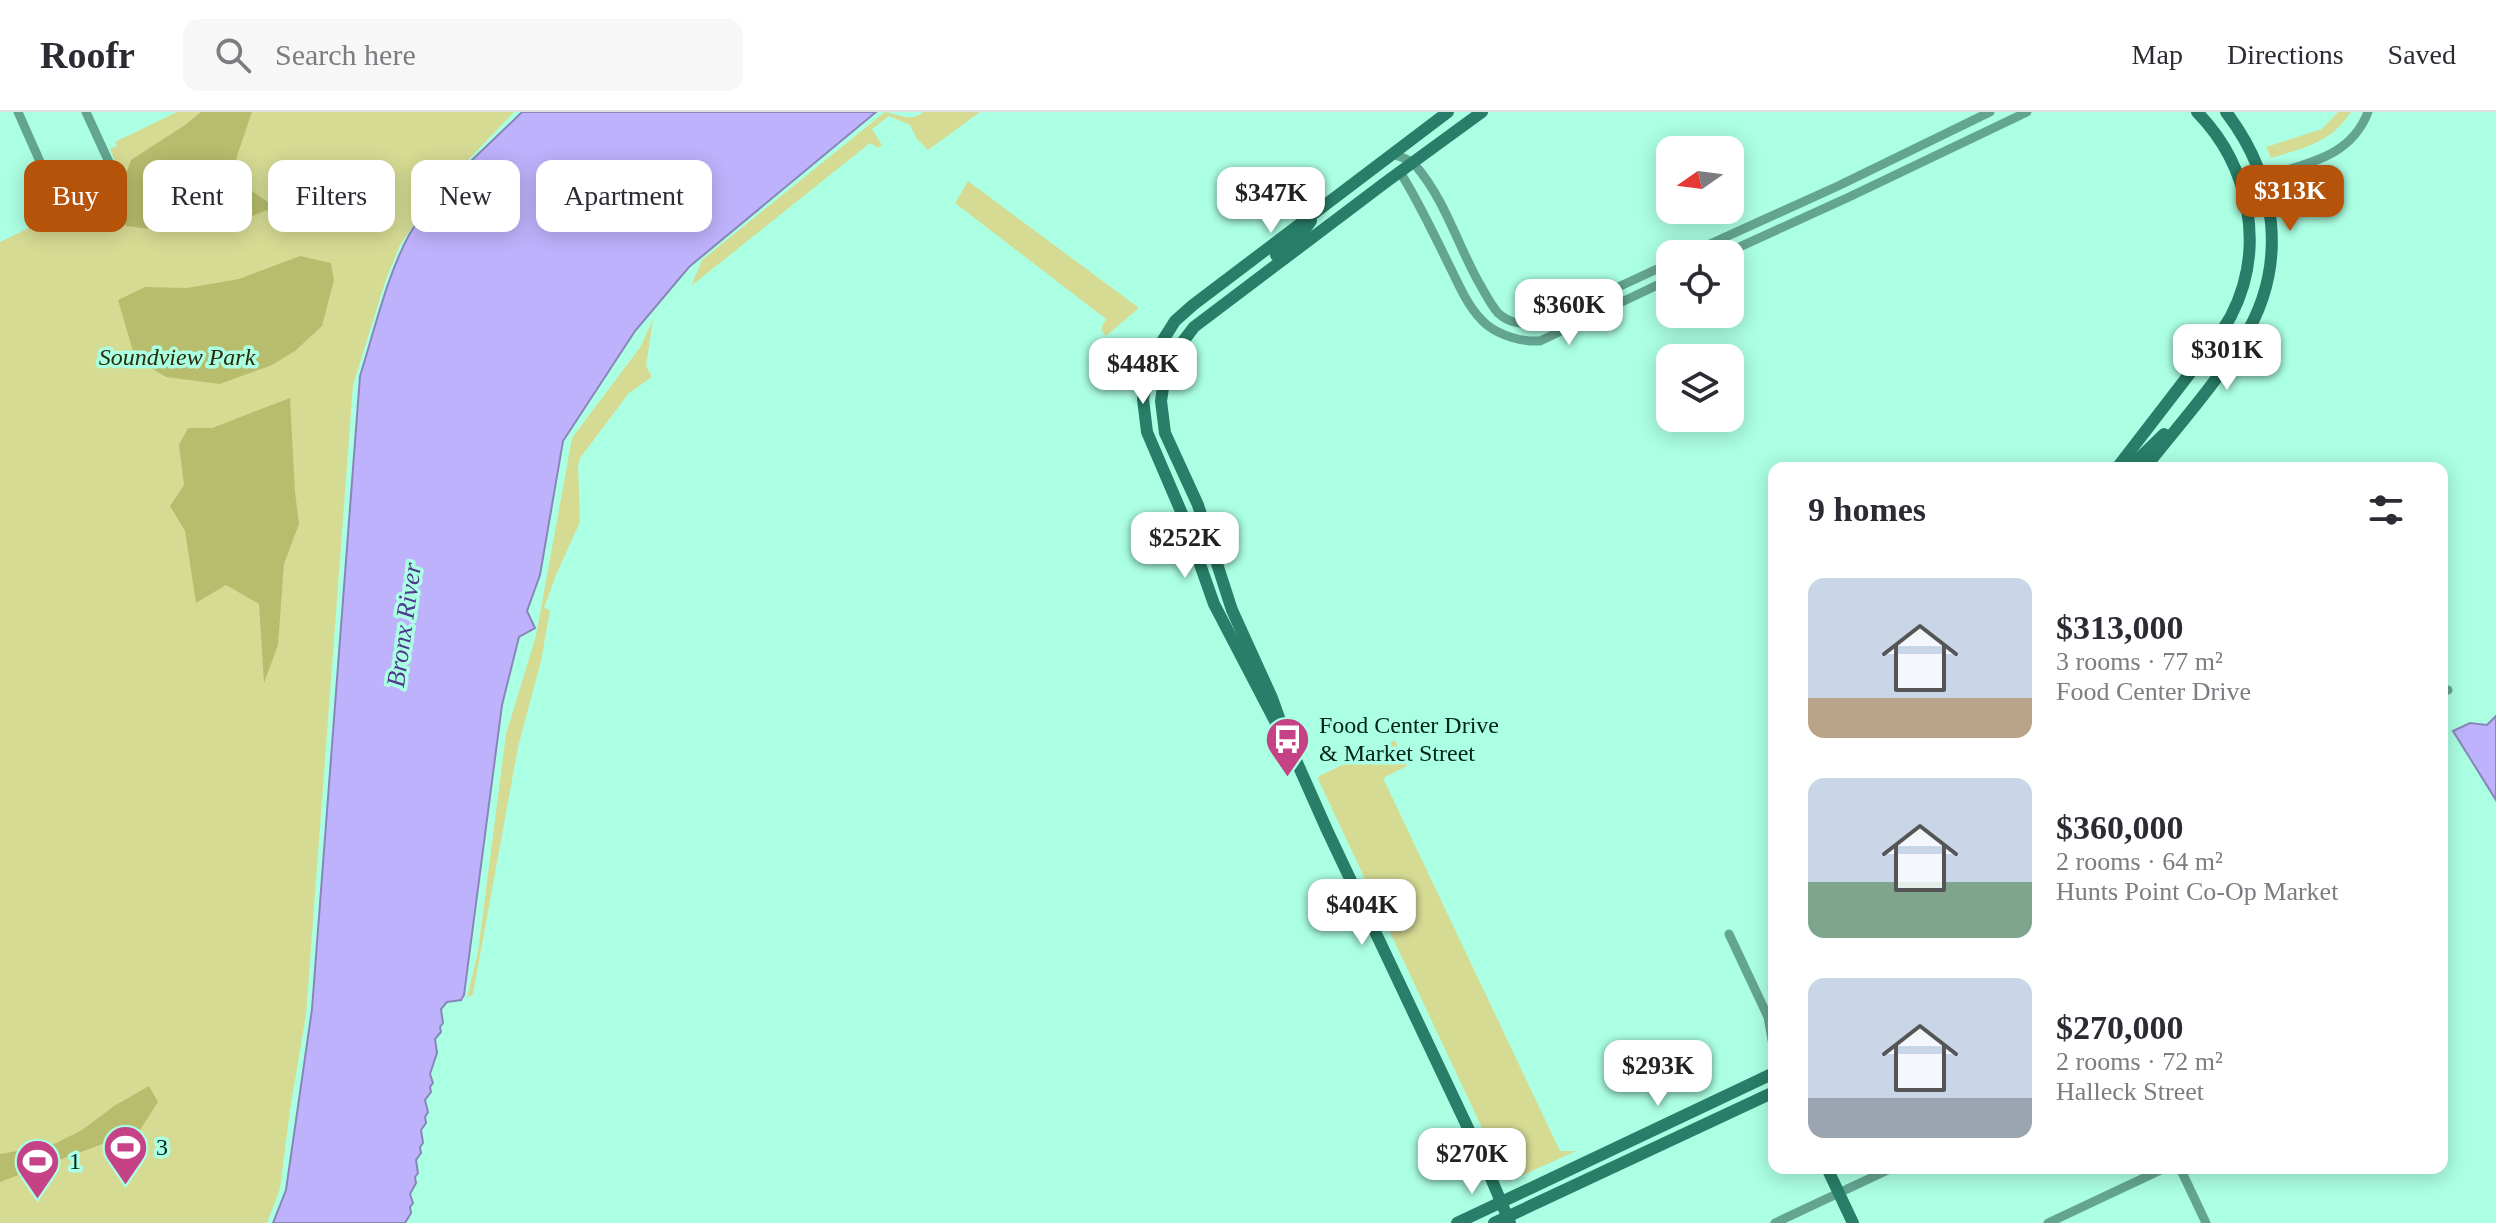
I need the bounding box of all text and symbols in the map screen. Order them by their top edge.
search box [183,19,743,91]
icon: search [211,33,255,77]
text: Roofr [40,34,135,76]
text: Search here [275,38,416,71]
text: Map [2132,39,2183,70]
text: Directions [2227,39,2344,70]
text: Saved [2388,39,2456,70]
north arrow [1656,136,1744,224]
map controls [1656,136,1744,432]
chip: Buy [24,160,127,232]
chip: Rent [143,160,252,232]
chip: Filters [268,160,395,232]
chip: New [411,160,520,232]
chip: Apartment [536,160,712,232]
pin: $313K [2234,165,2346,233]
pin: $347K [1215,167,1327,235]
text: $313K [2254,176,2326,205]
text: $347K [1235,178,1307,207]
button: locate [1656,240,1744,328]
pin: $360K [1513,279,1625,347]
text: $360K [1533,290,1605,319]
pin: $301K [2171,324,2283,392]
text: $301K [2191,335,2263,364]
pin: $448K [1087,338,1199,406]
park label: Soundview Park [99,344,256,370]
button: layers [1656,344,1744,432]
text: $448K [1107,349,1179,378]
icon: filters [2364,488,2408,532]
text: 9 homes [1808,491,1926,528]
pin: $252K [1129,512,1241,580]
text: $252K [1149,523,1221,552]
water label: Bronx River [381,560,427,689]
text: $313,000 [2056,609,2184,646]
icon: home [1872,610,1968,706]
text: 3 rooms · 77 m² [2056,647,2223,676]
text: Food Center Drive [2056,677,2251,706]
place label: Food Center Drive & Market Street [1319,712,1499,766]
bus stop icon: Food Center Drive & Market Street [1264,715,1312,778]
text: $360,000 [2056,809,2184,846]
icon: home [1872,810,1968,906]
text: 2 rooms · 64 m² [2056,847,2223,876]
text: Hunts Point Co-Op Market [2056,877,2338,906]
pin: $404K [1306,879,1418,947]
text: $404K [1326,890,1398,919]
text: $270,000 [2056,1009,2184,1046]
icon: home [1872,1010,1968,1106]
pin: $293K [1602,1040,1714,1108]
text: 2 rooms · 72 m² [2056,1047,2223,1076]
text: $293K [1622,1051,1694,1080]
text: Halleck Street [2056,1077,2204,1106]
sports icon: 3 [101,1123,149,1186]
pin: $270K [1416,1128,1528,1196]
place label: 3 [156,1134,168,1160]
sports icon: 1 [14,1137,62,1200]
text: $270K [1436,1139,1508,1168]
place label: 1 [69,1148,81,1174]

